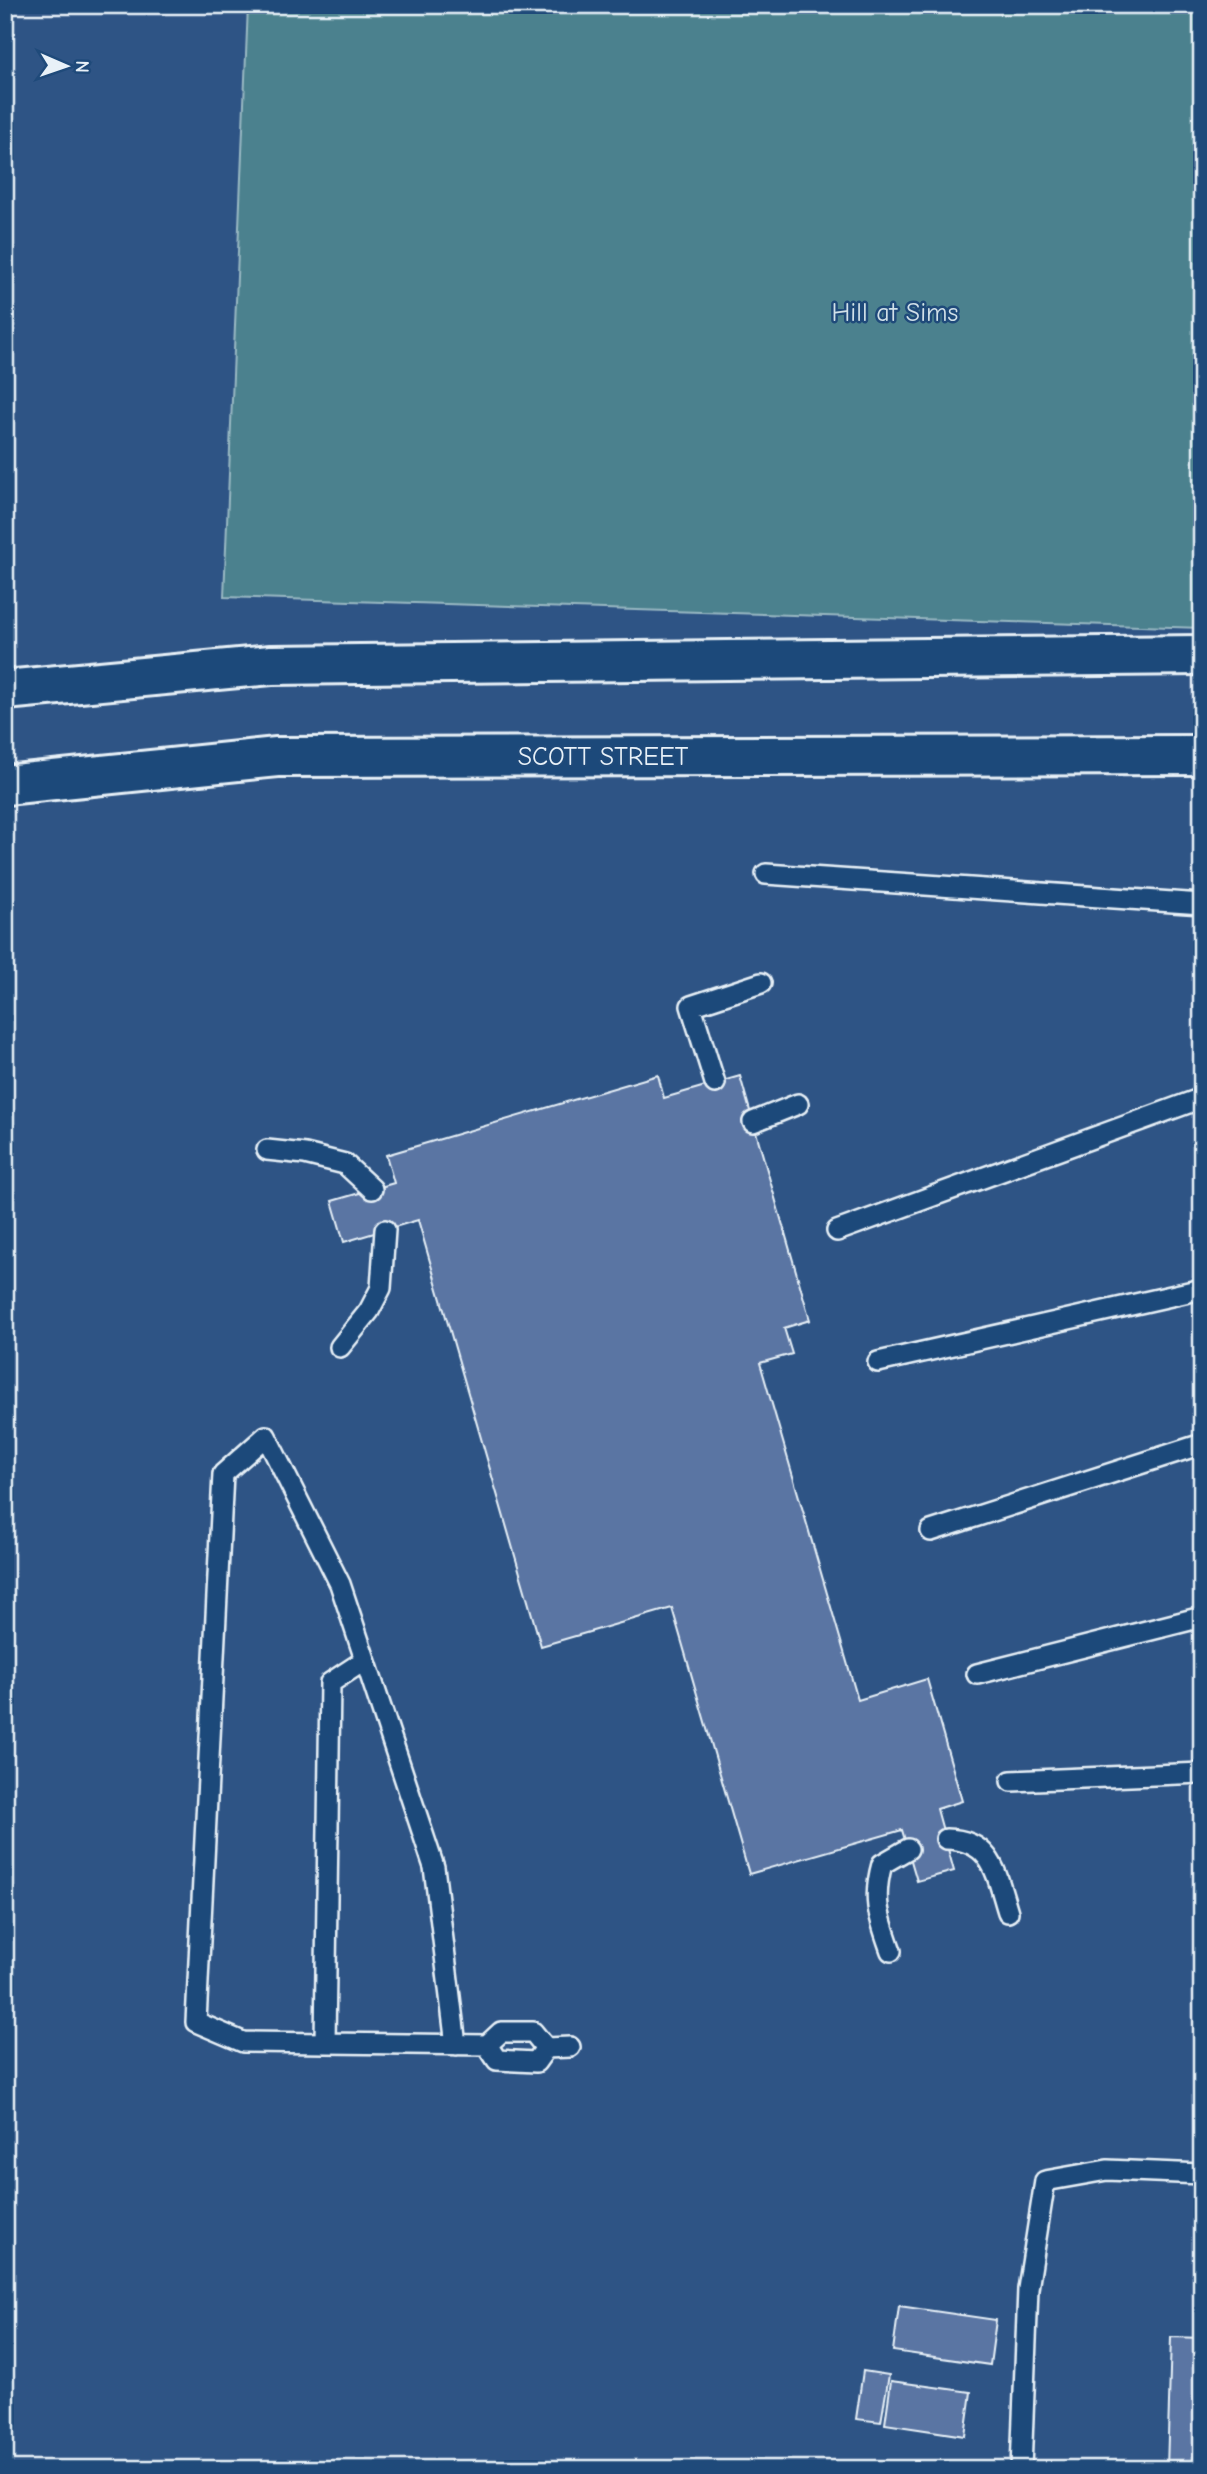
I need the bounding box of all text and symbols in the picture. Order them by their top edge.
north arrow [32,32,102,102]
text: N [71,60,93,73]
park label: Hill at Sims [832,298,958,328]
street label: SCOTT STREET [518,742,689,772]

